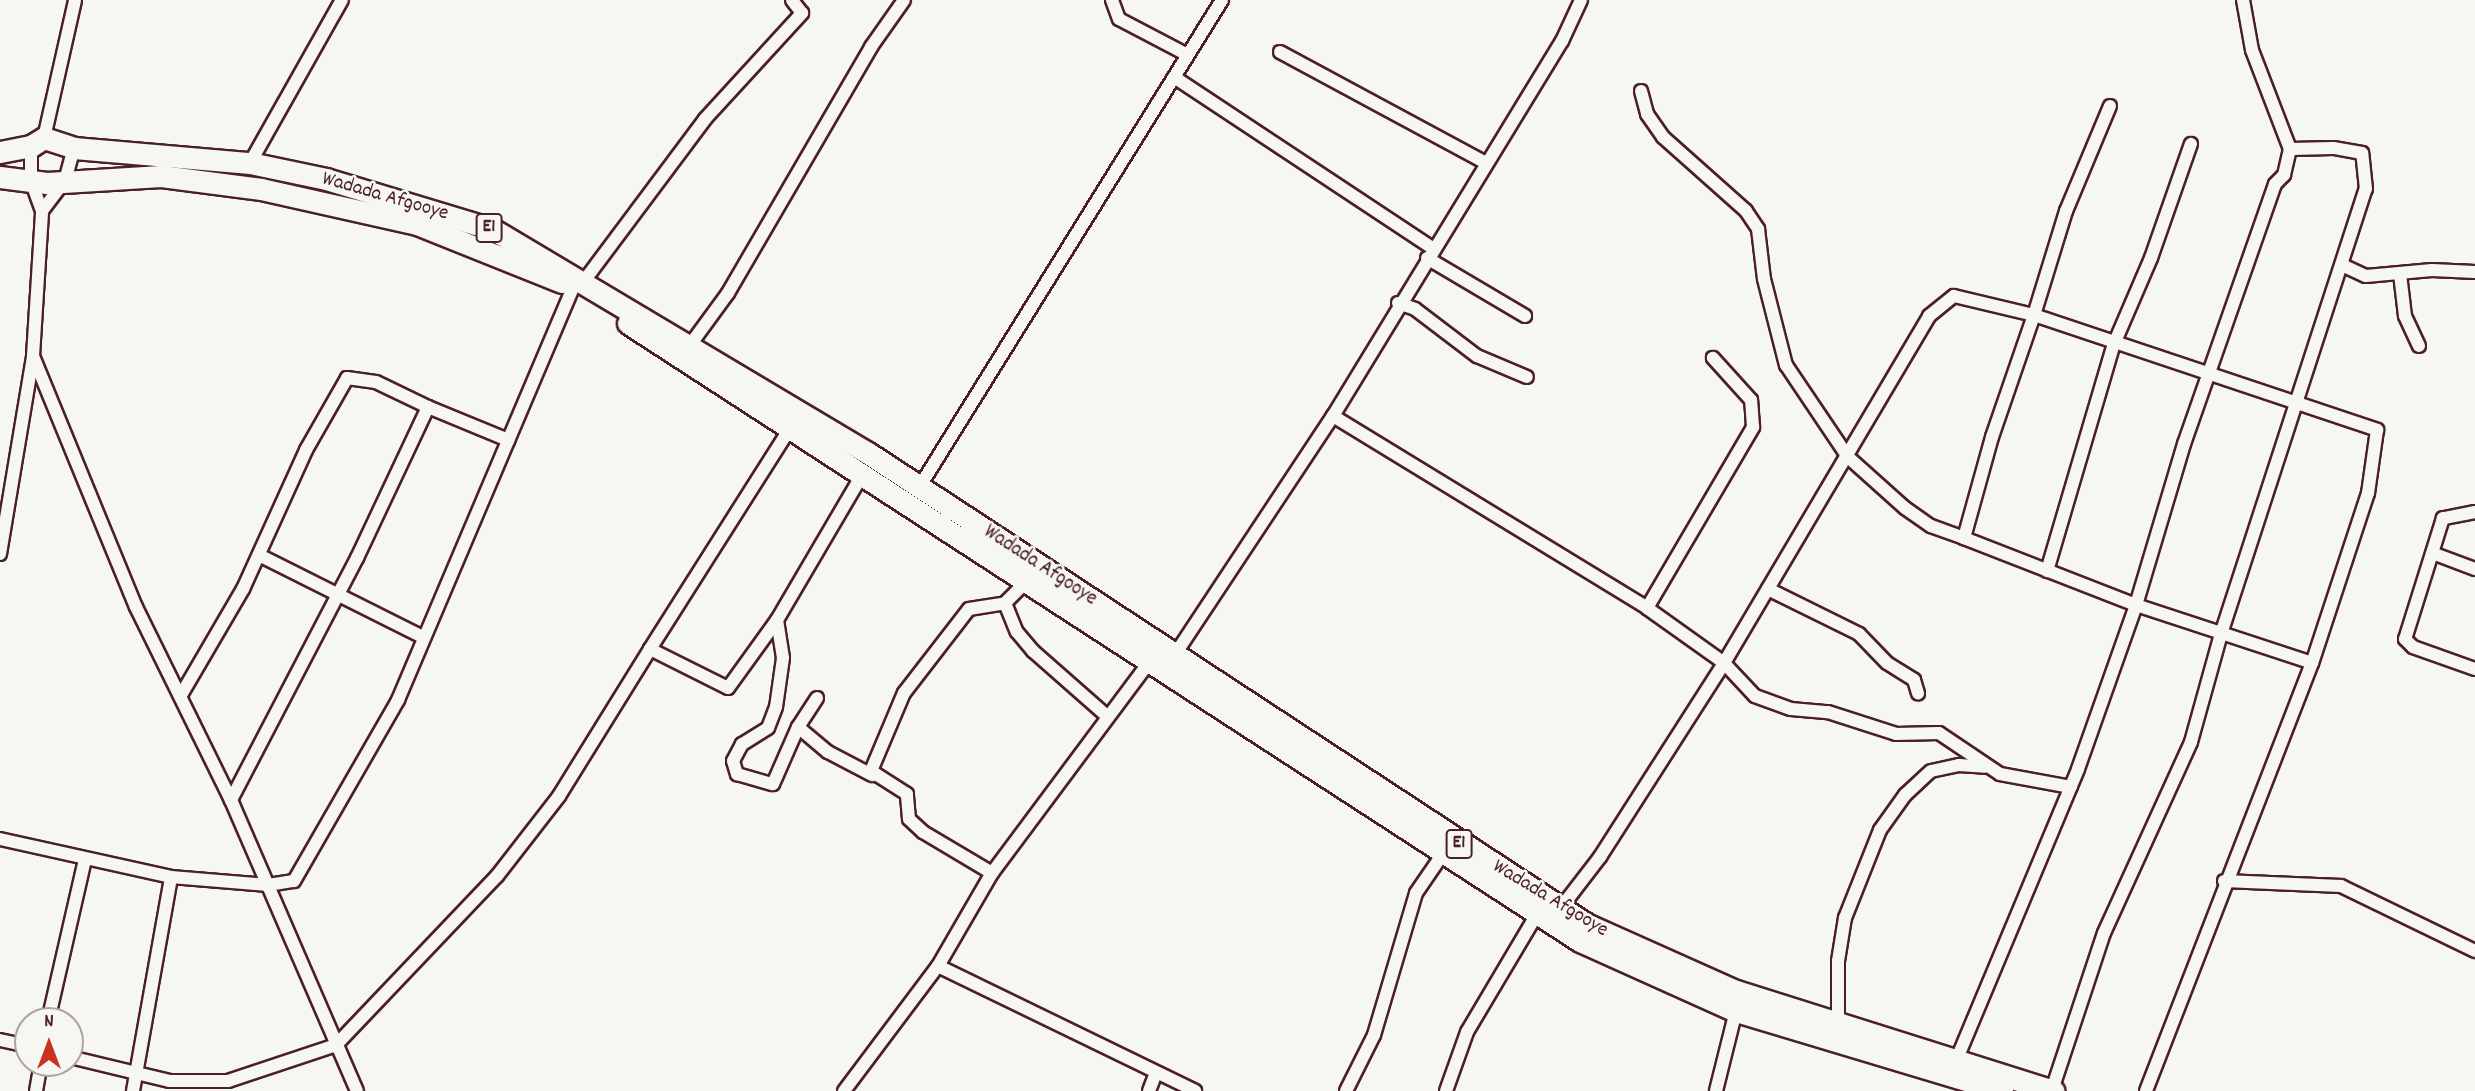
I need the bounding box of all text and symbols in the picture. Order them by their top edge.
street label: Wadada Afgooye [319,167,451,227]
road number: E1 [475,212,503,244]
street label: Wadada Afgooye [978,520,1102,612]
road number: E1 [1445,828,1473,860]
street label: Wadada Afgooye [1488,855,1612,943]
north arrow [14,1007,84,1077]
text: N [44,1009,54,1036]

